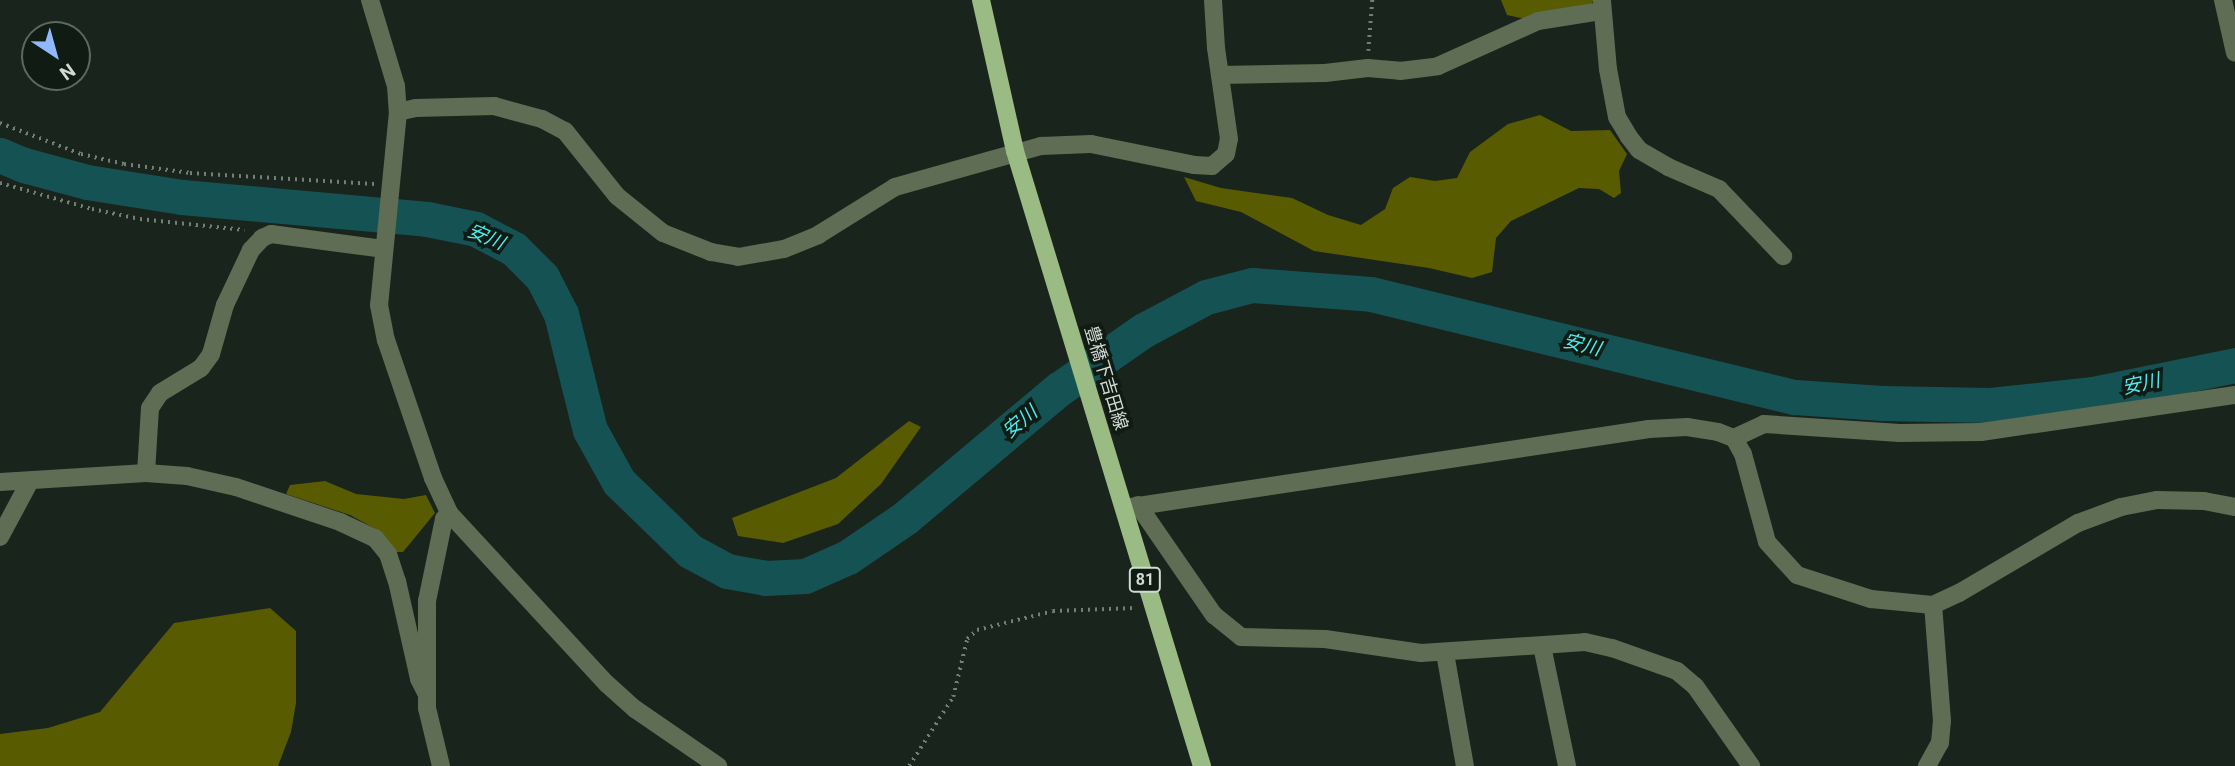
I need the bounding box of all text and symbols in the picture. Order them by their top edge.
north arrow [21,21,91,91]
text: N [55,59,80,85]
water label: 安川 [464,219,508,255]
street label: 豊橋下吉田線 [1080,323,1132,433]
water label: 安川 [1561,329,1603,361]
water label: 安川 [2120,369,2162,399]
water label: 安川 [998,401,1042,443]
road number: 81 [1128,568,1162,593]

